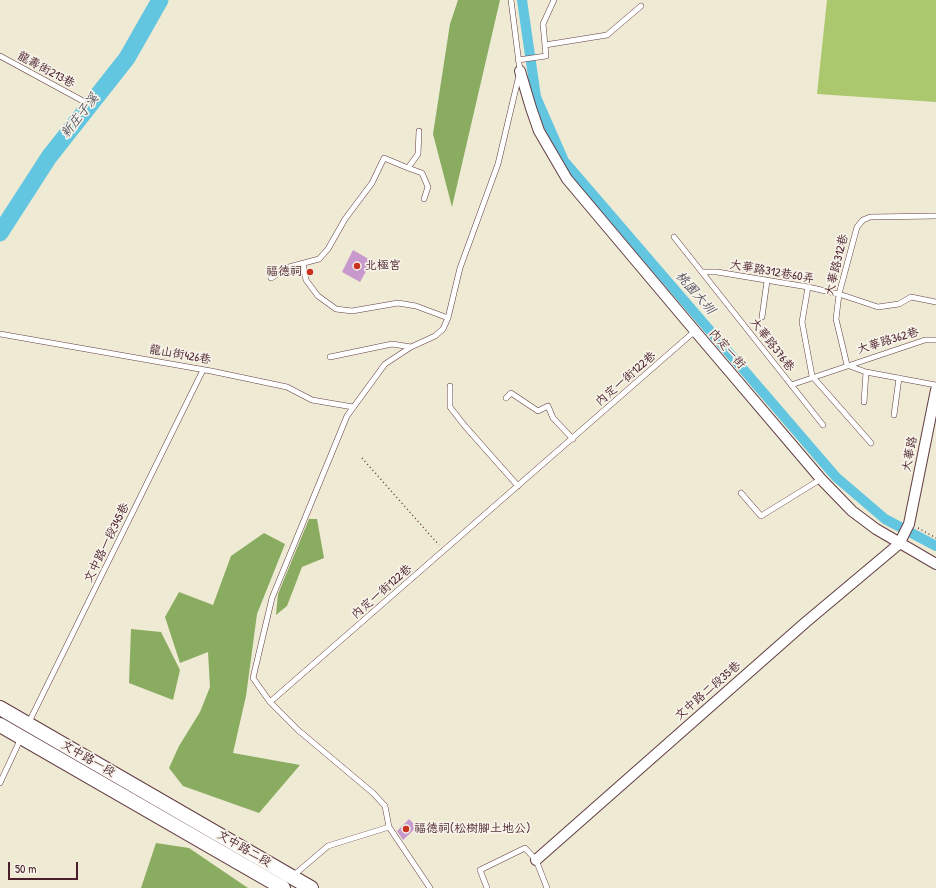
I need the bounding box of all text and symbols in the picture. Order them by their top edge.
street label: 龍壽街213巷 [15,49,77,91]
water label: 新庄子溪 [58,91,102,141]
street label: 大華路312巷 [822,233,852,297]
street label: 大華路312巷60弄 [729,257,815,287]
place label: 北極宮 [365,259,401,273]
marker: 北極宮 [352,261,362,271]
place label: 福德祠 [266,265,302,279]
marker: 福德祠 [305,267,315,277]
water label: 桃園大圳 [672,268,718,318]
street label: 大華路376巷 [747,315,797,375]
street label: 大華路362巷 [855,325,921,357]
street label: 內定一街 [706,326,748,372]
street label: 龍山街426巷 [148,342,212,368]
street label: 內定一街122巷 [593,349,659,409]
street label: 大華路 [899,435,921,473]
street label: 文中路一段345巷 [81,501,133,585]
street label: 內定一街122巷 [349,562,415,622]
street label: 文中路二段35巷 [672,659,744,723]
street label: 文中路一段 [58,738,118,780]
place label: 福德祠(松樹腳土地公) [414,822,530,836]
marker: 福德祠(松樹腳土地公) [401,824,411,834]
street label: 文中路二段 [214,828,274,870]
scale bar [10,854,80,880]
text: 50 m [15,860,36,877]

